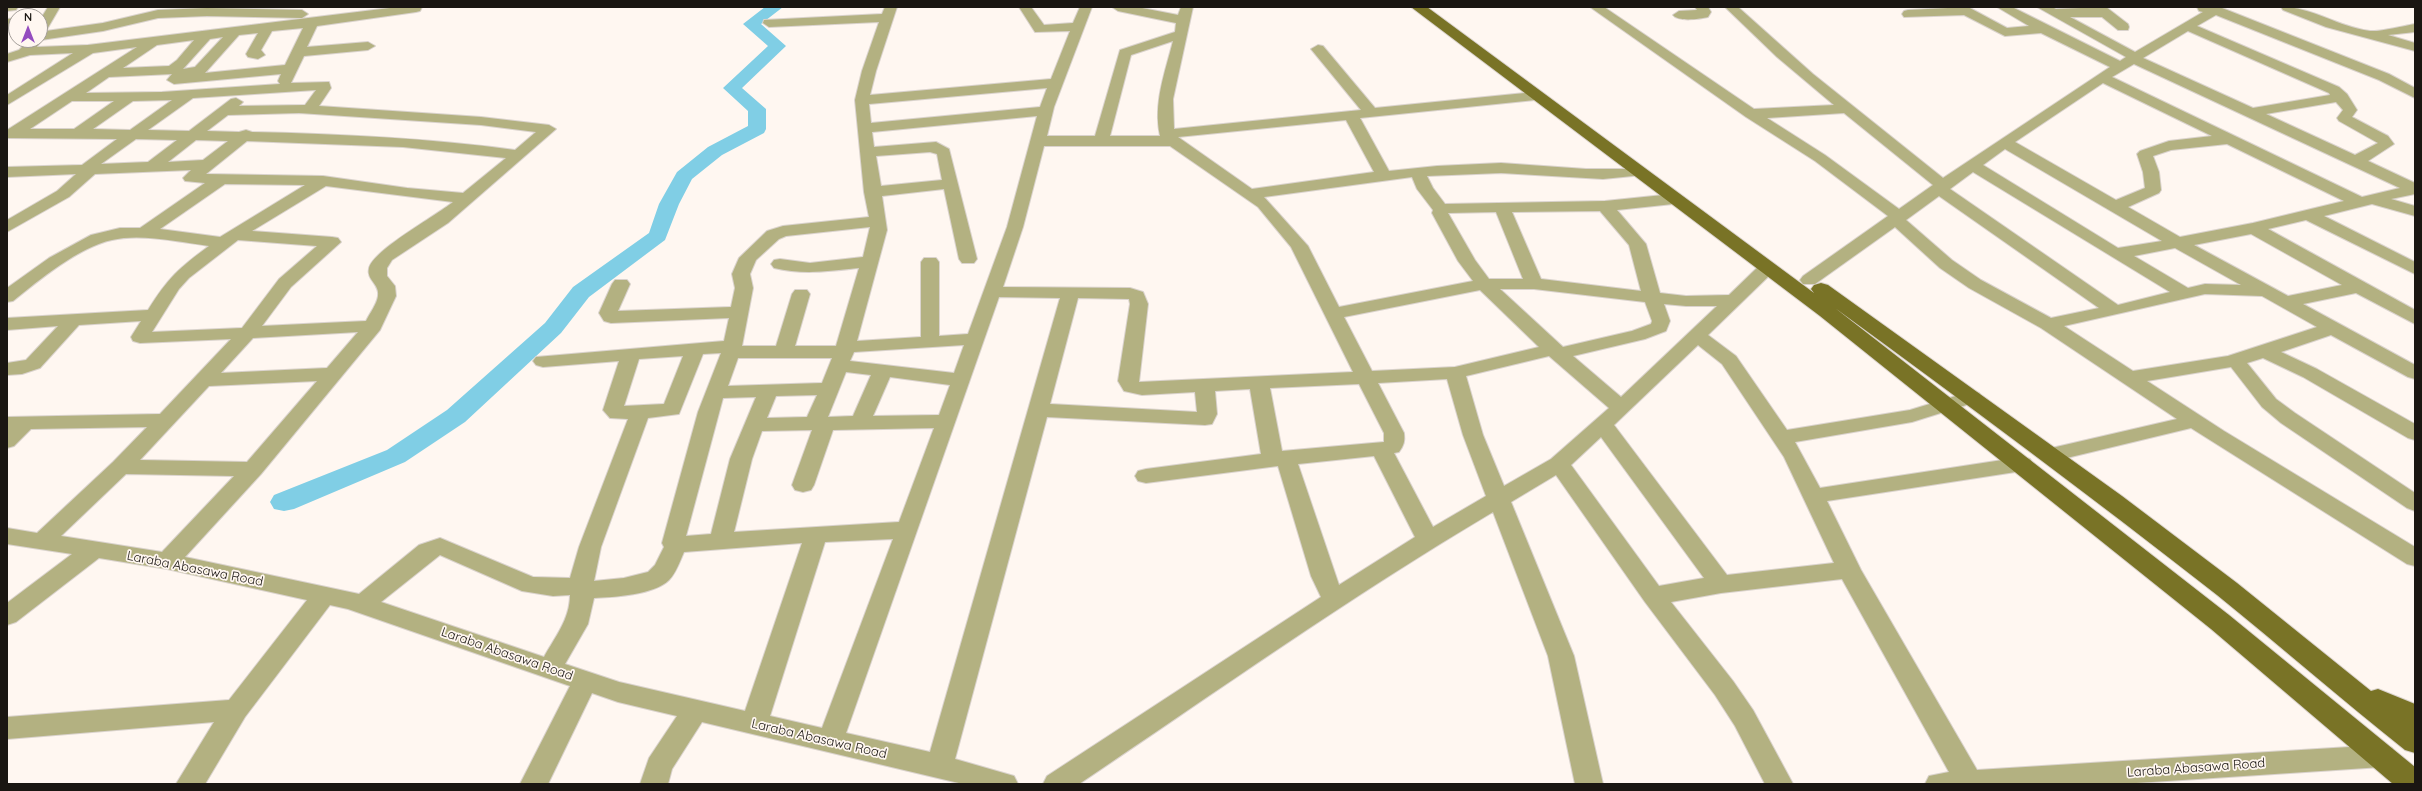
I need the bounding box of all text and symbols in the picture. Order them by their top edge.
north arrow [8,8,48,48]
text: N [24,10,32,24]
street label: Laraba Abasawa Road [126,548,264,590]
street label: Laraba Abasawa Road [439,624,575,684]
street label: Laraba Abasawa Road [750,716,888,762]
street label: Laraba Abasawa Road [2126,755,2266,781]

